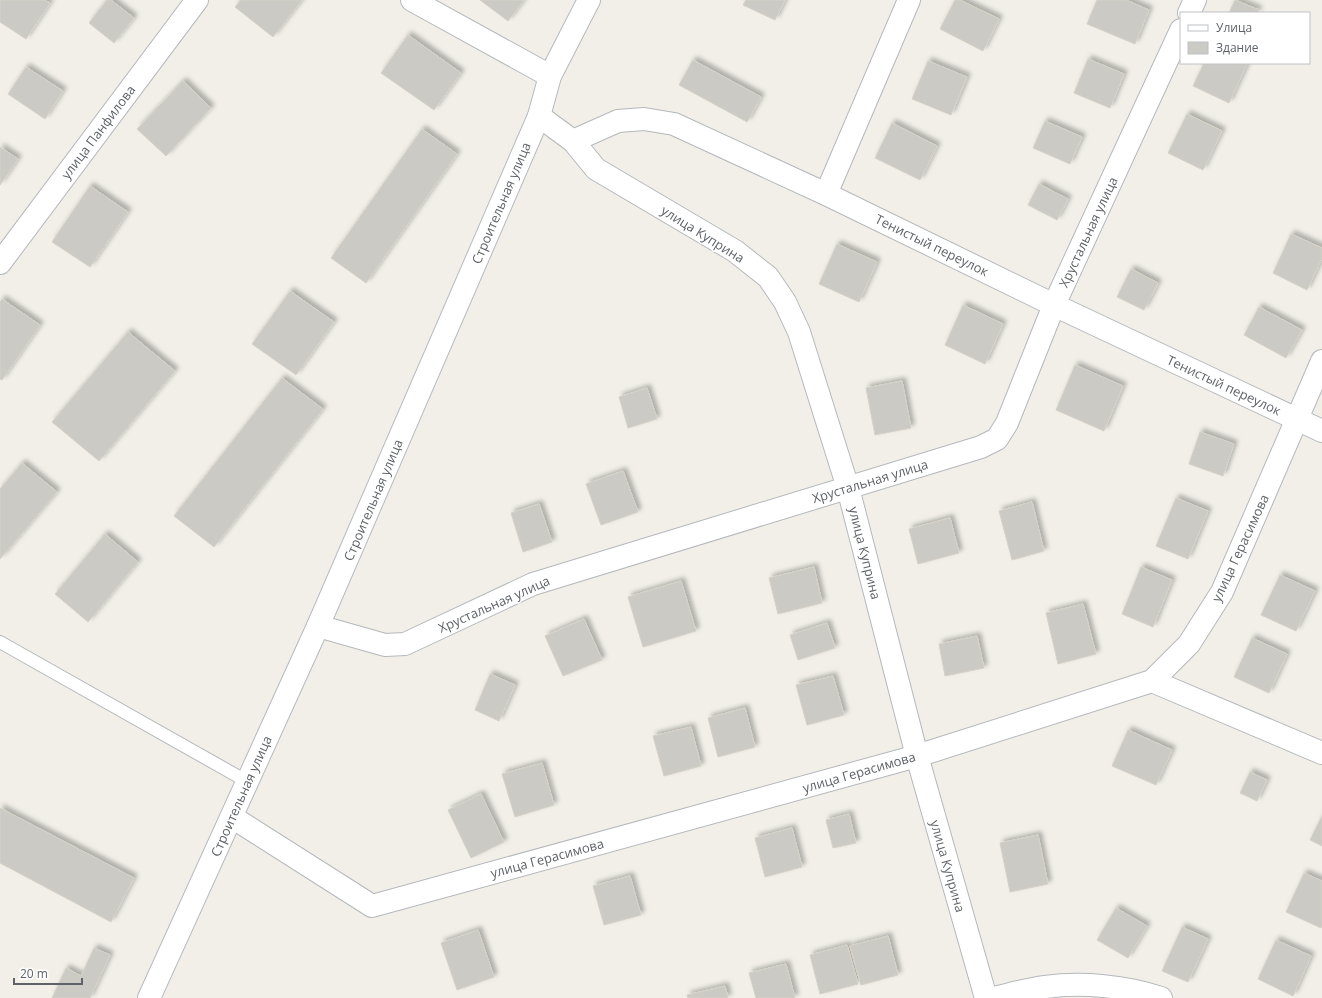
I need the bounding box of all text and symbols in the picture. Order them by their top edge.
legend [1180,12,1310,64]
text: Улица [1216,19,1252,36]
text: Здание [1216,39,1259,56]
street label: улица Панфилова [57,81,139,183]
street label: Строительная улица [467,139,535,267]
street label: Хрустальная улица [1054,174,1122,290]
street label: улица Куприна [658,201,748,267]
street label: Тенистый переулок [872,210,992,280]
street label: Тенистый переулок [1164,351,1284,419]
street label: Строительная улица [339,436,407,564]
street label: Хрустальная улица [810,455,930,507]
street label: улица Герасимова [1207,491,1273,605]
street label: улица Куприна [845,505,885,601]
street label: Хрустальная улица [435,571,553,637]
street label: Строительная улица [206,733,276,859]
street label: улица Герасимова [800,747,918,797]
street label: улица Куприна [926,818,970,914]
street label: улица Герасимова [488,834,606,882]
scale bar [14,960,82,986]
text: 20 m [20,965,48,982]

